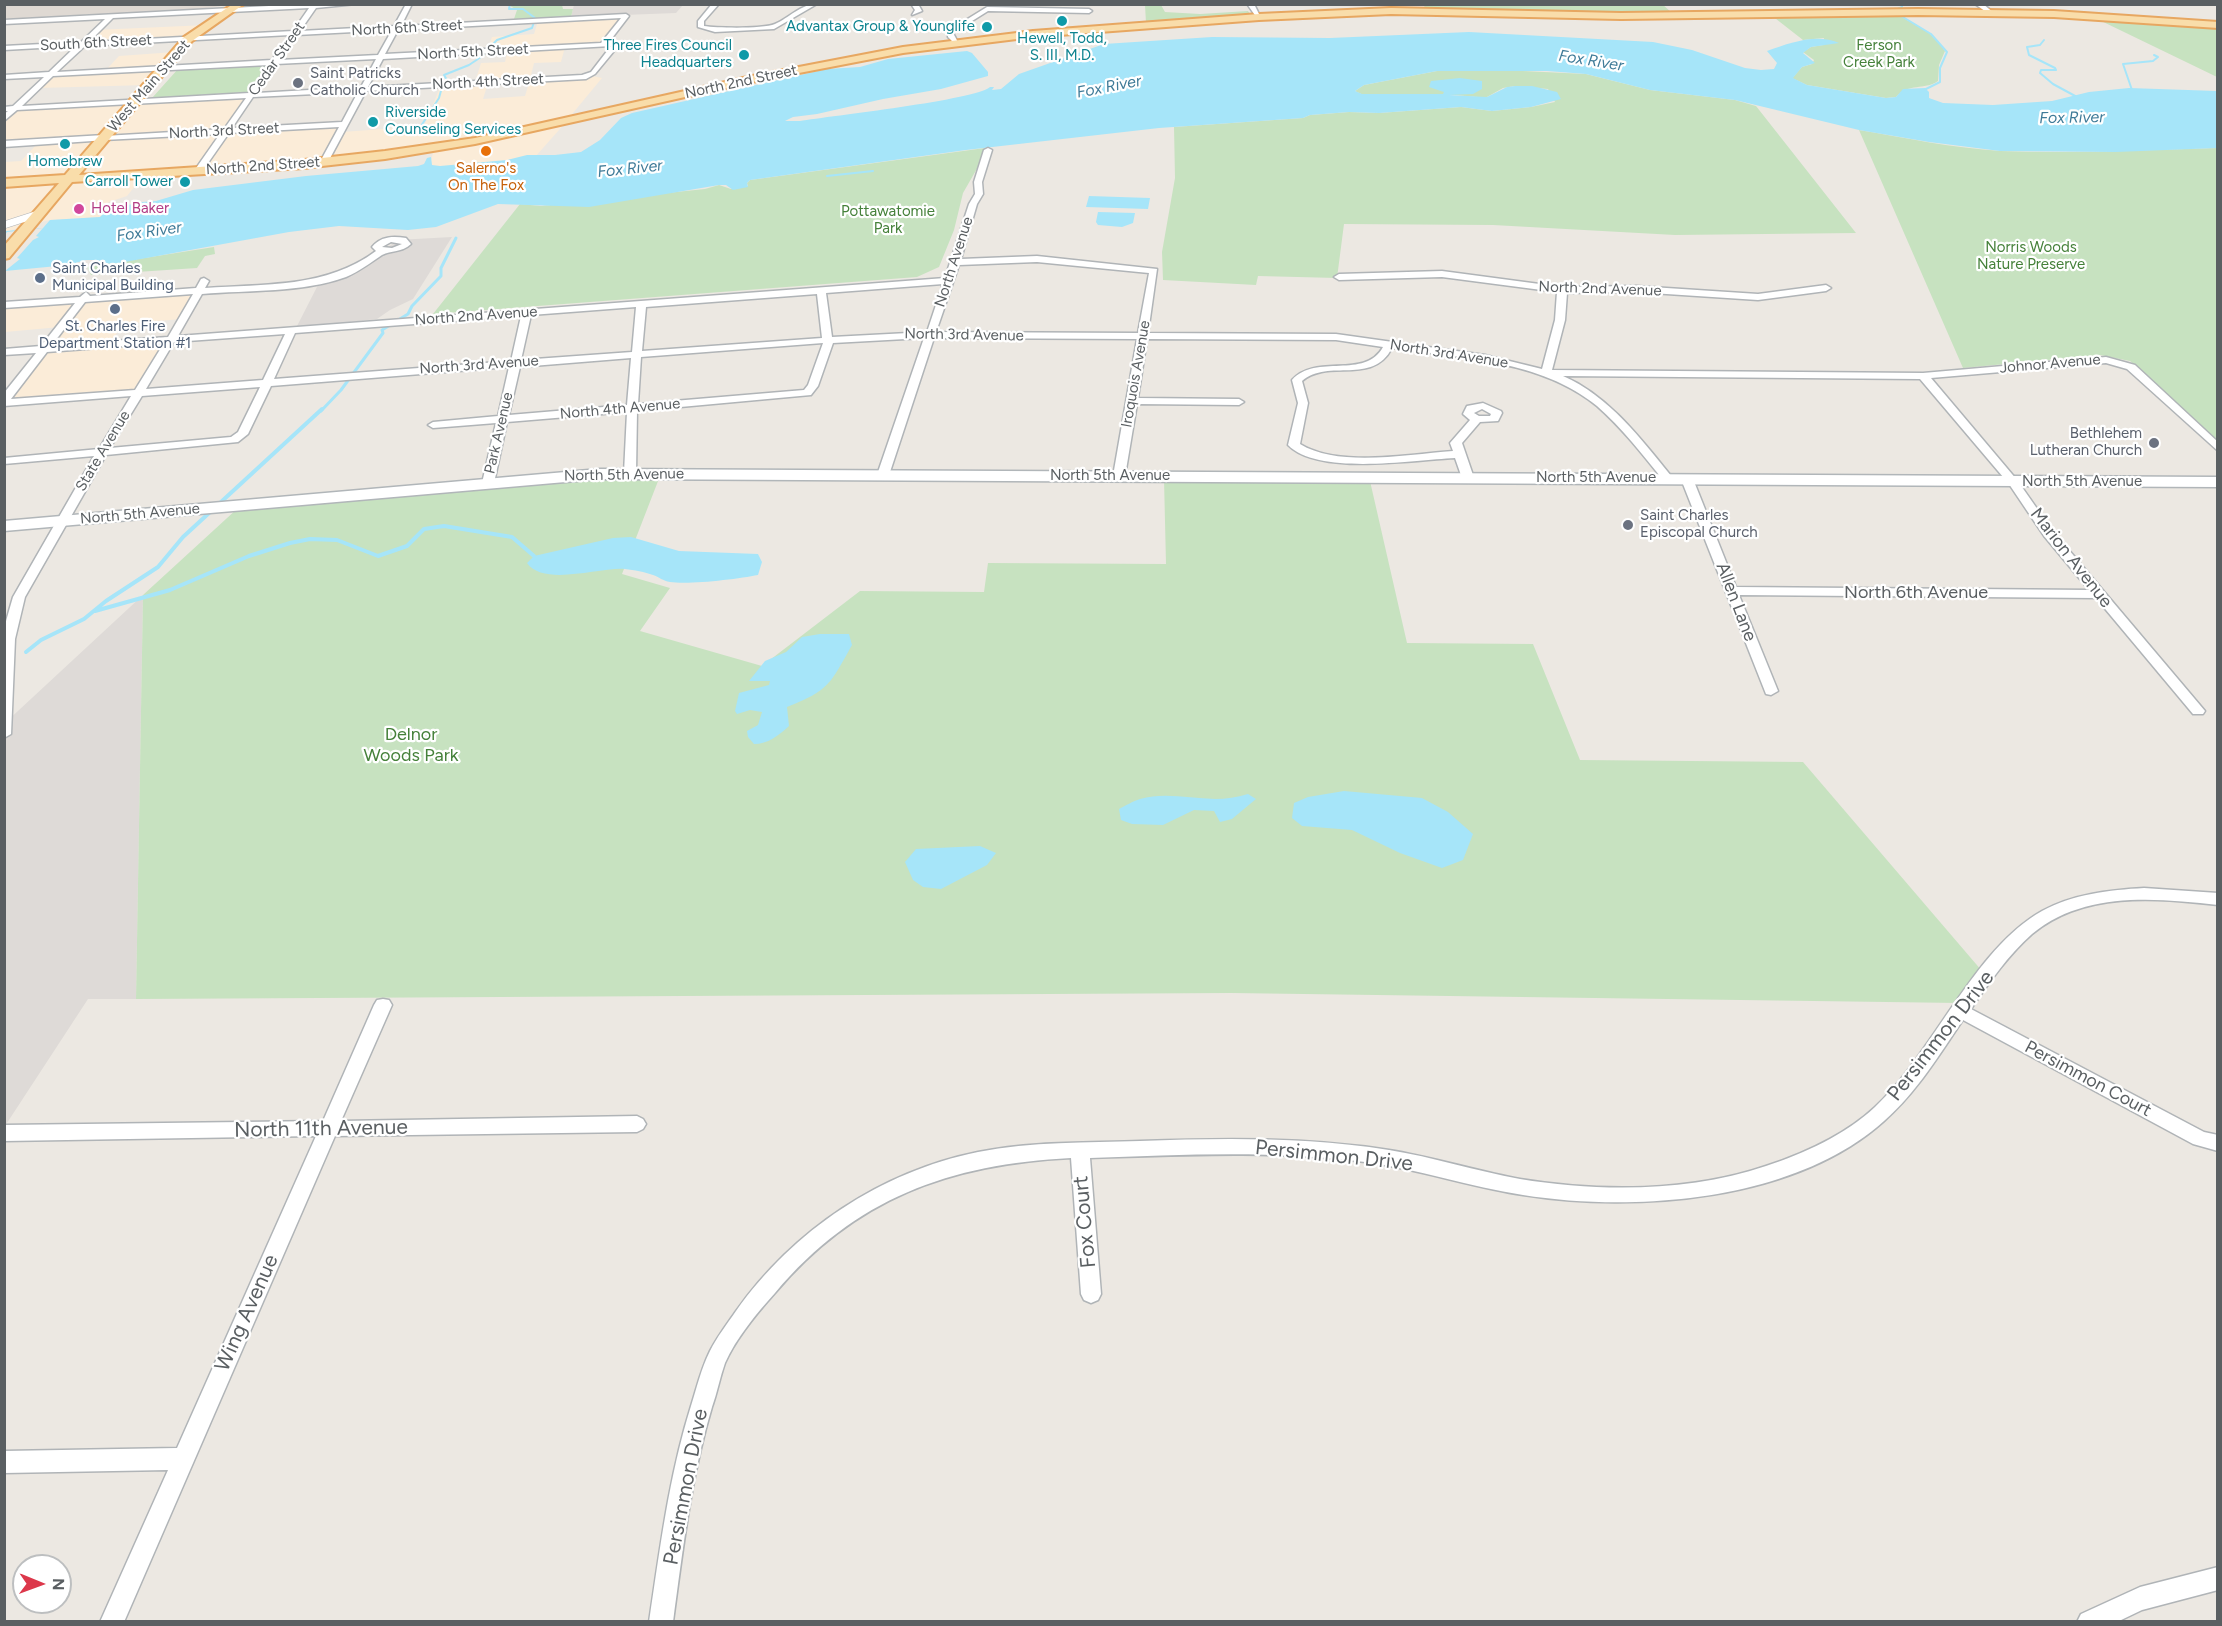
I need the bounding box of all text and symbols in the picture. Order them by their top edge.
marker: Hewell, Todd, S. III, M.D. [1055,14,1069,28]
street label: North 6th Street [351,16,463,40]
place label: Advantax Group & Younglife [786,18,975,36]
street label: Cedar Street [245,19,309,99]
marker: Advantax Group & Younglife [980,20,994,34]
place label: Hewell, Todd, S. III, M.D. [1017,30,1107,65]
street label: South 6th Street [39,31,153,55]
street label: West Main Street [104,36,194,136]
place label: Three Fires Council Headquarters [603,37,732,72]
park label: Ferson Creek Park [1843,37,1915,72]
street label: North 5th Street [417,40,529,64]
water label: Fox River [1557,46,1625,76]
marker: Three Fires Council Headquarters [737,48,751,62]
street label: North 2nd Street [683,61,799,103]
place label: Saint Patricks Catholic Church [310,65,419,100]
street label: North 4th Street [432,70,544,94]
water label: Fox River [1075,71,1143,103]
marker: Saint Patricks Catholic Church [291,76,305,90]
place label: Riverside Counseling Services [385,104,521,139]
water label: Fox River [2039,108,2105,128]
marker: Riverside Counseling Services [366,115,380,129]
street label: North 3rd Street [168,119,280,143]
marker: Homebrew [58,137,72,151]
marker: Salerno's On The Fox [479,144,493,158]
place label: Homebrew [28,153,102,171]
street label: North 2nd Street [205,153,321,179]
water label: Fox River [596,156,664,182]
place label: Salerno's On The Fox [448,160,524,195]
place label: Carroll Tower [85,173,173,191]
marker: Carroll Tower [178,175,192,189]
place label: Hotel Baker [91,200,169,218]
marker: Hotel Baker [72,202,86,216]
park label: Pottawatomie Park [841,203,935,238]
street label: North Avenue [931,215,977,309]
water label: Fox River [115,218,183,246]
park label: Norris Woods Nature Preserve [1977,239,2085,274]
place label: Saint Charles Municipal Building [52,260,174,295]
marker: Saint Charles Municipal Building [33,271,47,285]
street label: North 2nd Avenue [1538,278,1662,300]
marker: St. Charles Fire Department Station #1 [108,302,122,316]
street label: North 2nd Avenue [414,303,538,329]
place label: St. Charles Fire Department Station #1 [39,318,191,353]
street label: Iroquois Avenue [1118,319,1154,429]
street label: North 3rd Avenue [904,325,1024,345]
street label: North 3rd Avenue [1389,336,1509,372]
street label: Johnor Avenue [1999,351,2101,377]
street label: North 3rd Avenue [419,352,539,378]
street label: Park Avenue [481,391,517,475]
street label: North 4th Avenue [559,395,681,423]
street label: State Avenue [72,407,134,495]
place label: Bethlehem Lutheran Church [2030,425,2142,460]
marker: Bethlehem Lutheran Church [2147,436,2161,450]
street label: North 5th Avenue [564,465,684,485]
street label: North 5th Avenue [1050,467,1170,485]
street label: North 5th Avenue [1536,469,1656,487]
street label: North 5th Avenue [2022,473,2142,491]
street label: North 5th Avenue [79,500,201,528]
street label: Marion Avenue [2025,504,2117,612]
place label: Saint Charles Episcopal Church [1640,507,1758,542]
marker: Saint Charles Episcopal Church [1621,518,1635,532]
street label: Allen Lane [1711,559,1761,645]
street label: North 6th Avenue [1844,582,1988,604]
park label: Delnor Woods Park [363,724,459,766]
street label: Persimmon Drive [1882,966,2000,1106]
street label: Persimmon Court [2021,1036,2155,1122]
street label: North 11th Avenue [234,1115,408,1143]
street label: Persimmon Drive [1254,1135,1414,1177]
street label: Fox Court [1068,1175,1102,1269]
street label: Wing Avenue [210,1251,284,1375]
street label: Persimmon Drive [659,1407,713,1567]
north arrow [12,1554,72,1614]
text: N [49,1578,68,1591]

